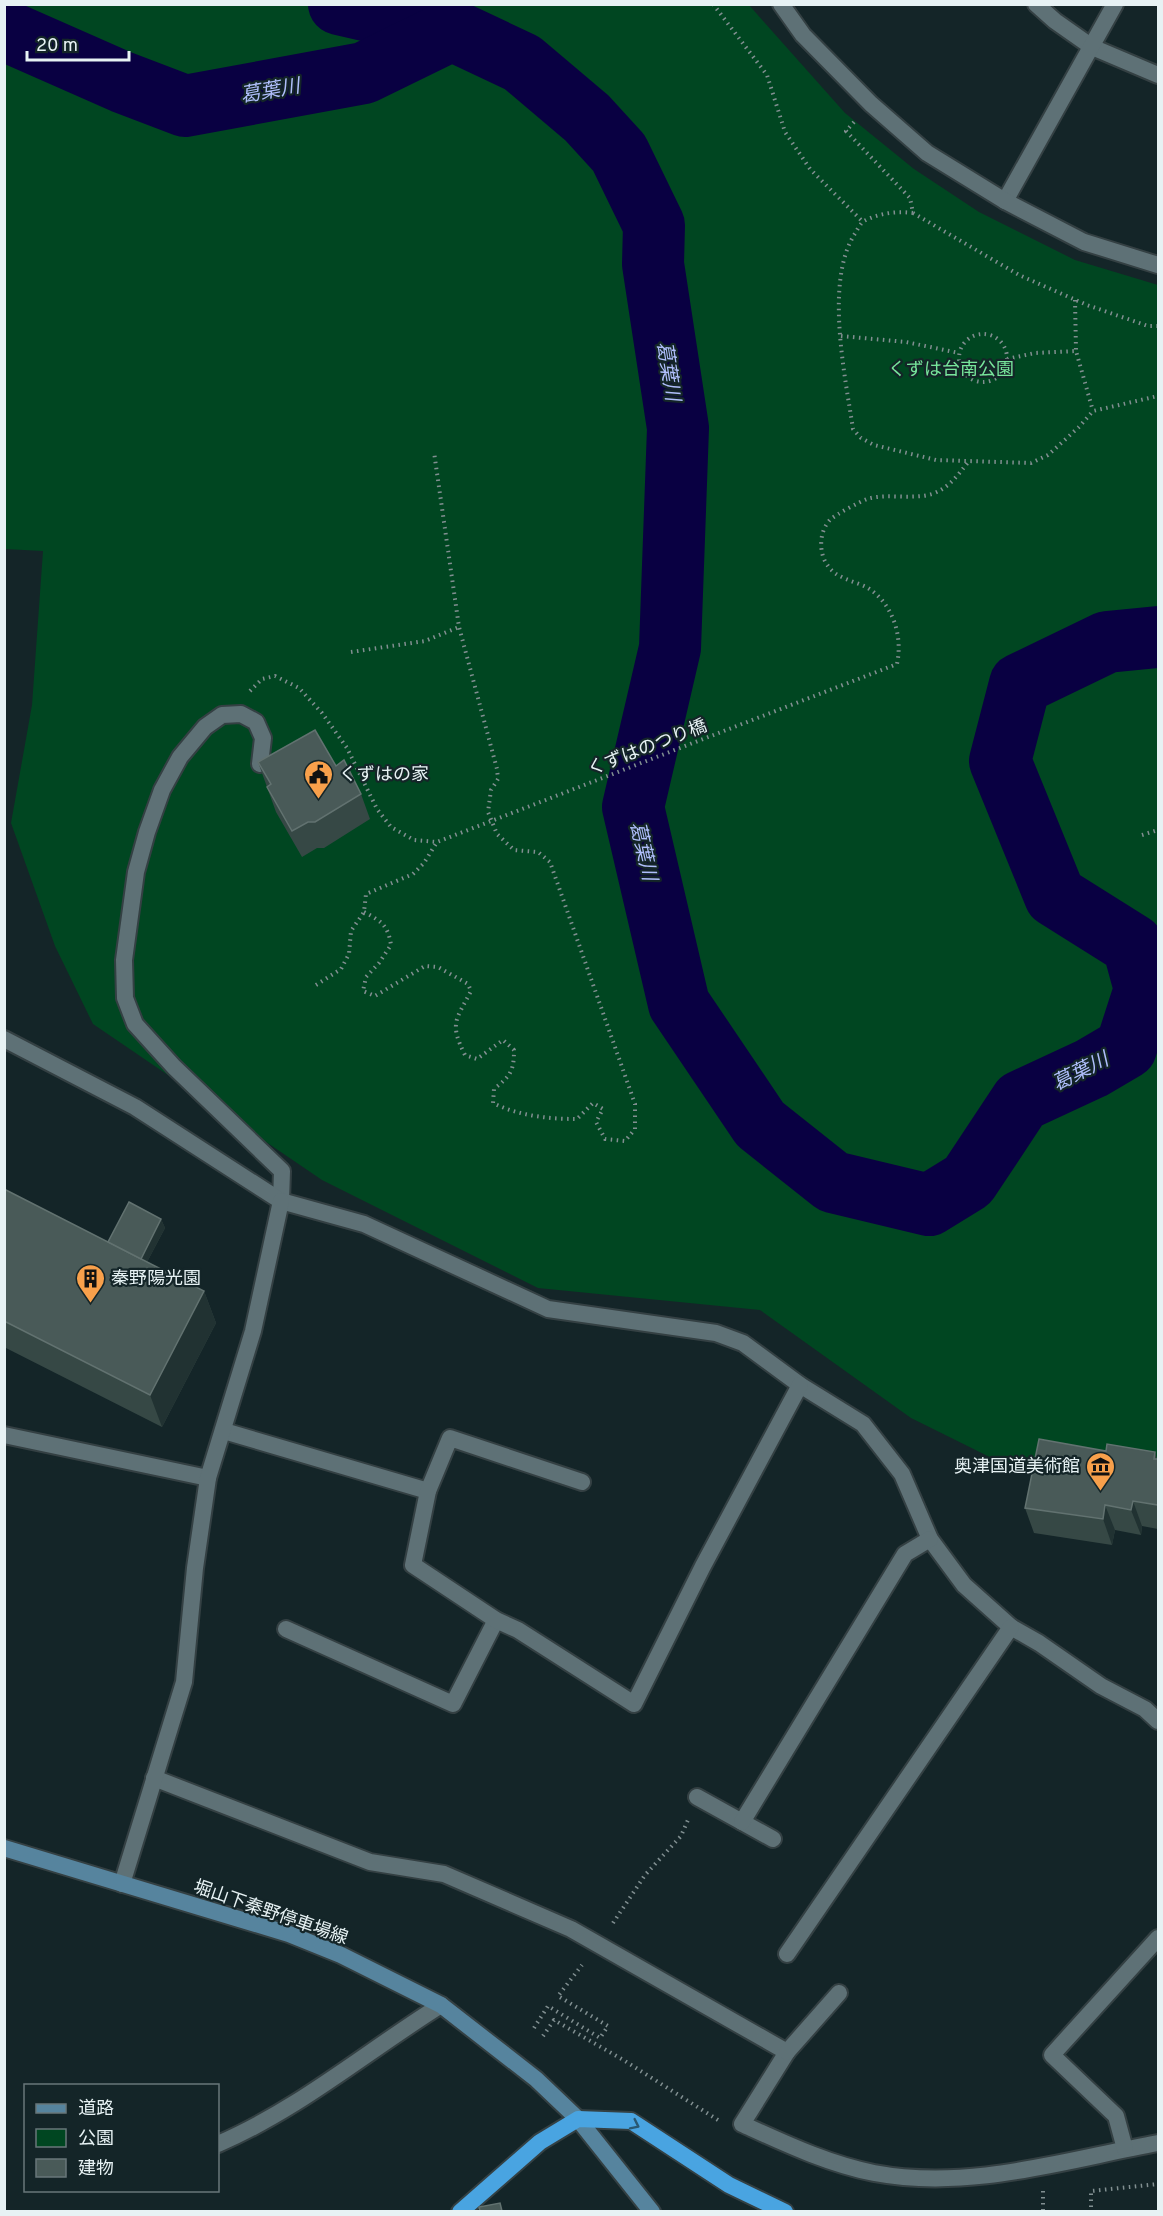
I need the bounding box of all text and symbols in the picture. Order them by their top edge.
scale bar [27,24,129,62]
text: 20 m [36,35,78,58]
water label: 葛葉川 [239,74,304,110]
water label: 葛葉川 [649,340,685,405]
park label: くずは台南公園 [888,359,1014,382]
street label: くずはのつり橋 [585,715,710,782]
public building icon: くずはの家 [302,758,334,800]
place label: くずはの家 [339,764,429,787]
water label: 葛葉川 [623,819,662,886]
water label: 葛葉川 [1048,1047,1115,1098]
building icon: 秦野陽光園 [74,1262,106,1304]
place label: 秦野陽光園 [111,1268,201,1291]
museum icon: 奥津国道美術館 [1085,1450,1117,1492]
place label: 奥津国道美術館 [954,1456,1080,1479]
street label: 堀山下秦野停車場線 [190,1876,351,1951]
legend [24,2084,219,2192]
text: 道路 [78,2098,114,2121]
one-way arrow [629,2118,640,2130]
text: 公園 [78,2128,114,2151]
text: 建物 [78,2158,114,2181]

